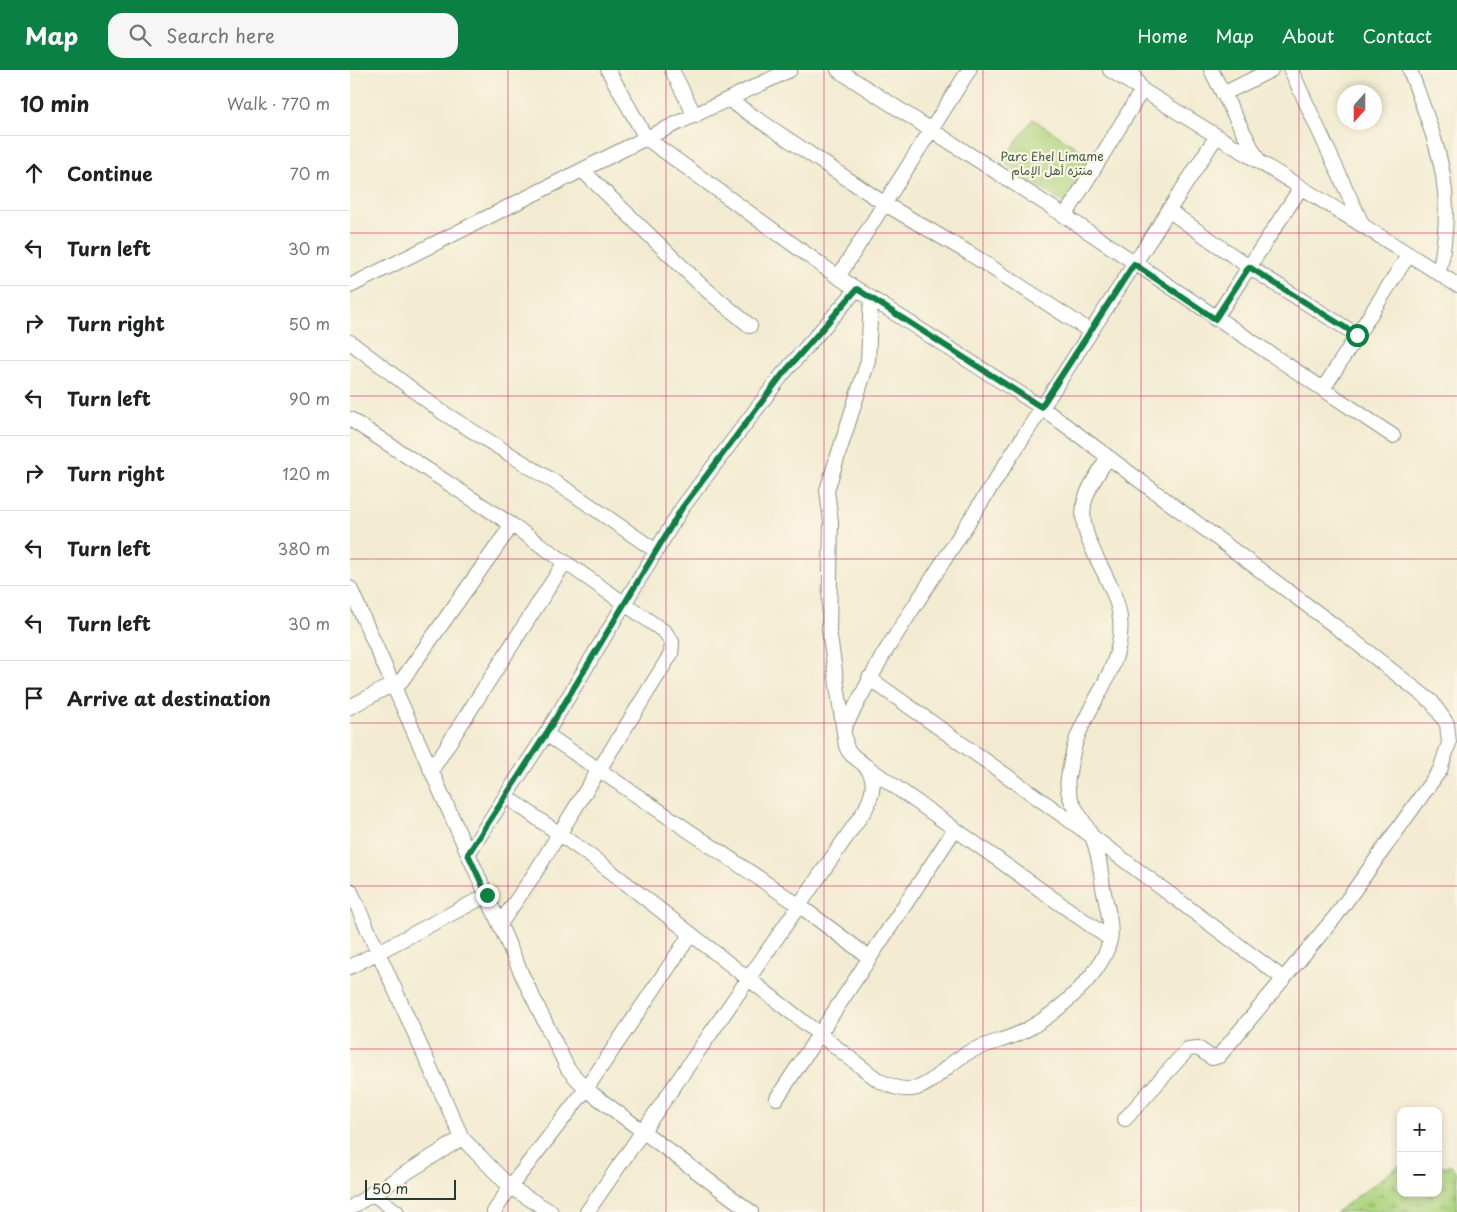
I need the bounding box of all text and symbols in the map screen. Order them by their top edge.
search box [108,13,458,58]
text: Map [25,17,78,53]
icon: search [126,21,154,49]
text: Search here [166,21,275,49]
text: Home [1137,22,1187,49]
text: Map [1215,22,1254,49]
text: About [1282,22,1334,49]
text: Contact [1362,22,1432,49]
north arrow [1337,85,1382,130]
text: 10 min [20,87,90,119]
text: Walk · 770 m [227,91,330,115]
park label: Parc Ehel Limame منتزه أهل الإمام [1000,147,1104,180]
icon: ahead [20,159,48,187]
text: Continue [67,159,153,187]
text: 70 m [290,161,330,185]
icon: left [20,234,48,262]
text: Turn left [67,234,151,262]
text: 30 m [288,236,330,260]
icon: right [20,309,48,337]
text: Turn right [67,309,165,337]
text: 50 m [289,311,330,335]
route start [1346,324,1369,347]
icon: left [20,384,48,412]
text: Turn left [67,384,151,412]
text: 90 m [289,386,330,410]
icon: right [20,459,48,487]
text: Turn right [67,459,165,487]
text: 120 m [283,461,330,485]
icon: left [20,534,48,562]
text: Turn left [67,534,151,562]
text: 380 m [278,536,330,560]
icon: left [20,609,48,637]
text: Turn left [67,609,151,637]
text: 30 m [288,611,330,635]
icon: arrive [20,684,48,712]
text: Arrive at destination [67,684,271,712]
route end [476,884,499,907]
map controls [1397,1107,1442,1197]
button: + [1397,1107,1442,1152]
button: − [1397,1152,1442,1197]
scale bar [365,1177,456,1200]
text: 50 m [372,1178,408,1199]

